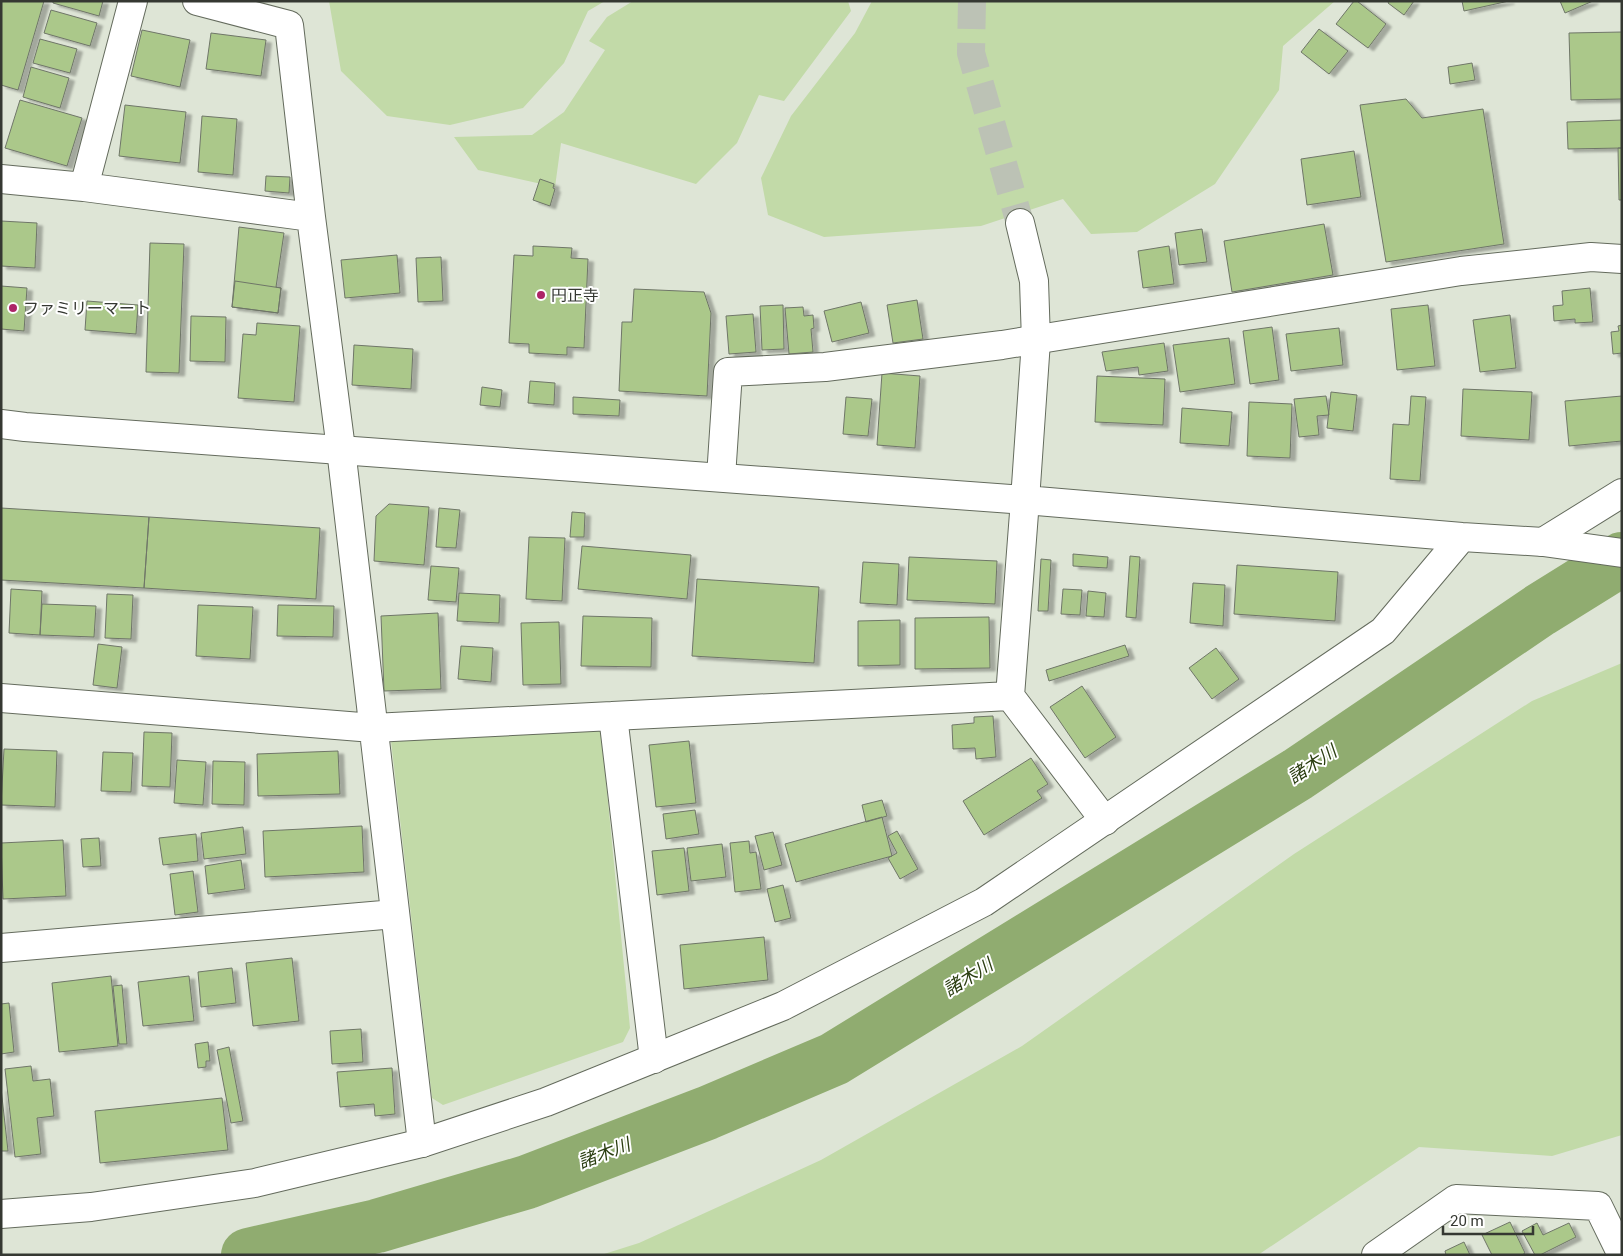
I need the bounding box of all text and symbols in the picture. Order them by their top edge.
place label: 円正寺 [551,286,599,305]
marker: 円正寺 [535,289,547,301]
place label: ファミリーマート [23,299,151,318]
marker: ファミリーマート [7,302,19,314]
water label: 諸木川 [1284,739,1342,788]
water label: 諸木川 [940,953,998,1000]
water label: 諸木川 [575,1133,635,1172]
scale bar [1443,1204,1533,1236]
text: 20 m [1450,1212,1484,1230]

